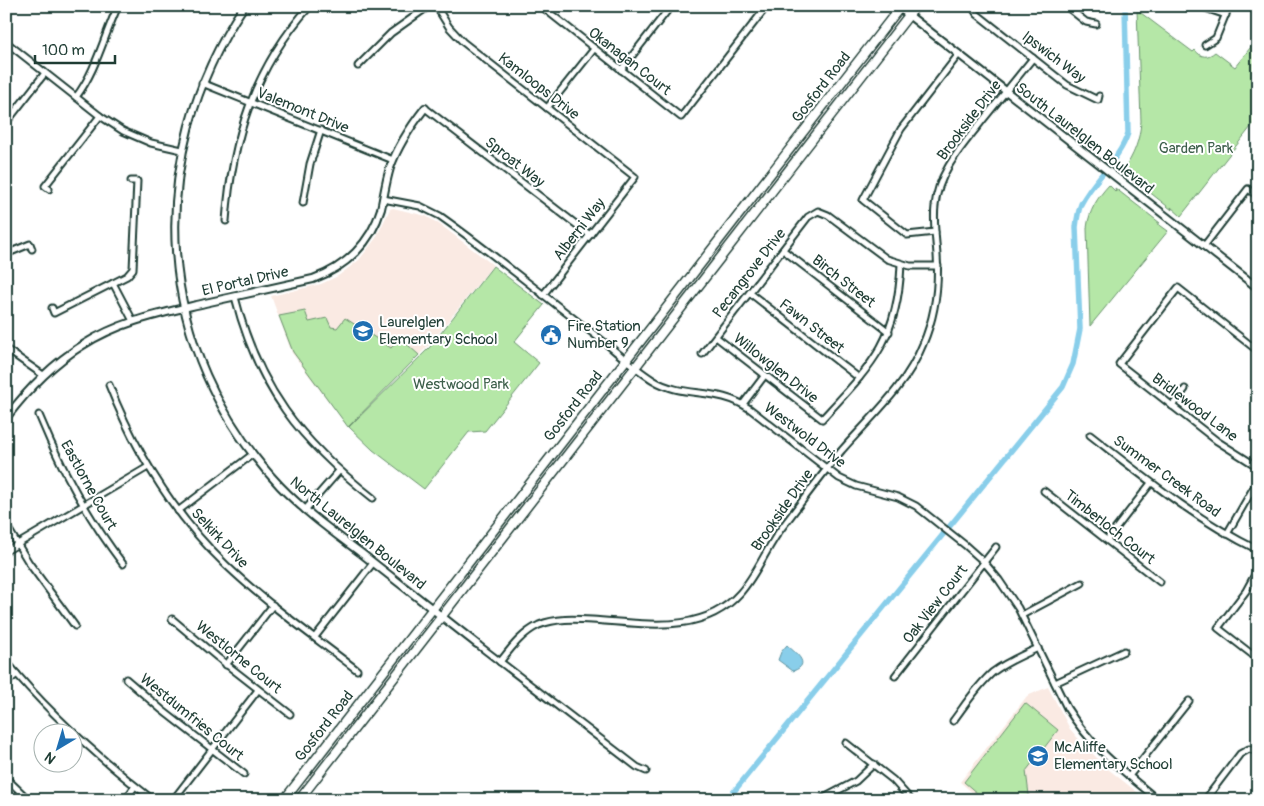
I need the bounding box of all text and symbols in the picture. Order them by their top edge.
street label: Okanagan Court [585,23,676,100]
street label: Ipswich Way [1018,27,1090,88]
scale bar [35,32,115,64]
text: 100 m [42,41,85,60]
street label: Gosford Road [788,48,855,127]
street label: Kamloops Drive [494,49,584,124]
street label: Brookside Drive [933,76,1006,164]
street label: South Laurelglen Boulevard [1012,78,1158,198]
street label: Valemont Drive [254,83,352,138]
street label: Sproat Way [481,133,549,192]
park label: Garden Park [1159,139,1234,158]
street label: Alberni Way [549,194,610,264]
street label: Pecangrove Drive [709,224,791,322]
street label: Birch Street [808,251,880,313]
street label: El Portal Drive [200,262,291,301]
street label: Fawn Street [775,295,849,358]
place label: Laurelglen Elementary School [379,313,498,349]
place label: Fire Station Number 9 [567,317,641,353]
school or university icon: Laurelglen Elementary School [351,319,375,343]
public building icon: Fire Station Number 9 [539,323,563,347]
street label: Willowglen Drive [729,329,822,408]
street label: Gosford Road [540,367,607,446]
street label: Bridlewood Lane [1148,369,1242,446]
park label: Westwood Park [413,375,510,394]
street label: Westwold Drive [760,399,850,473]
street label: Summer Creek Road [1109,431,1224,522]
street label: Eastlorne Court [56,437,122,534]
street label: Brookside Drive [747,465,818,555]
street label: North Laurelglen Boulevard [286,473,430,594]
street label: Timberloch Court [1061,486,1160,569]
street label: Selkirk Drive [187,504,253,573]
street label: Oak View Court [899,560,973,647]
street label: Westlorne Court [192,617,286,699]
street label: Westdumfries Court [136,670,248,766]
street label: Gosford Road [291,687,358,766]
north arrow [32,724,82,774]
place label: McAliffe Elementary School [1054,738,1173,774]
school or university icon: McAliffe Elementary School [1026,744,1050,768]
text: N [41,748,59,767]

